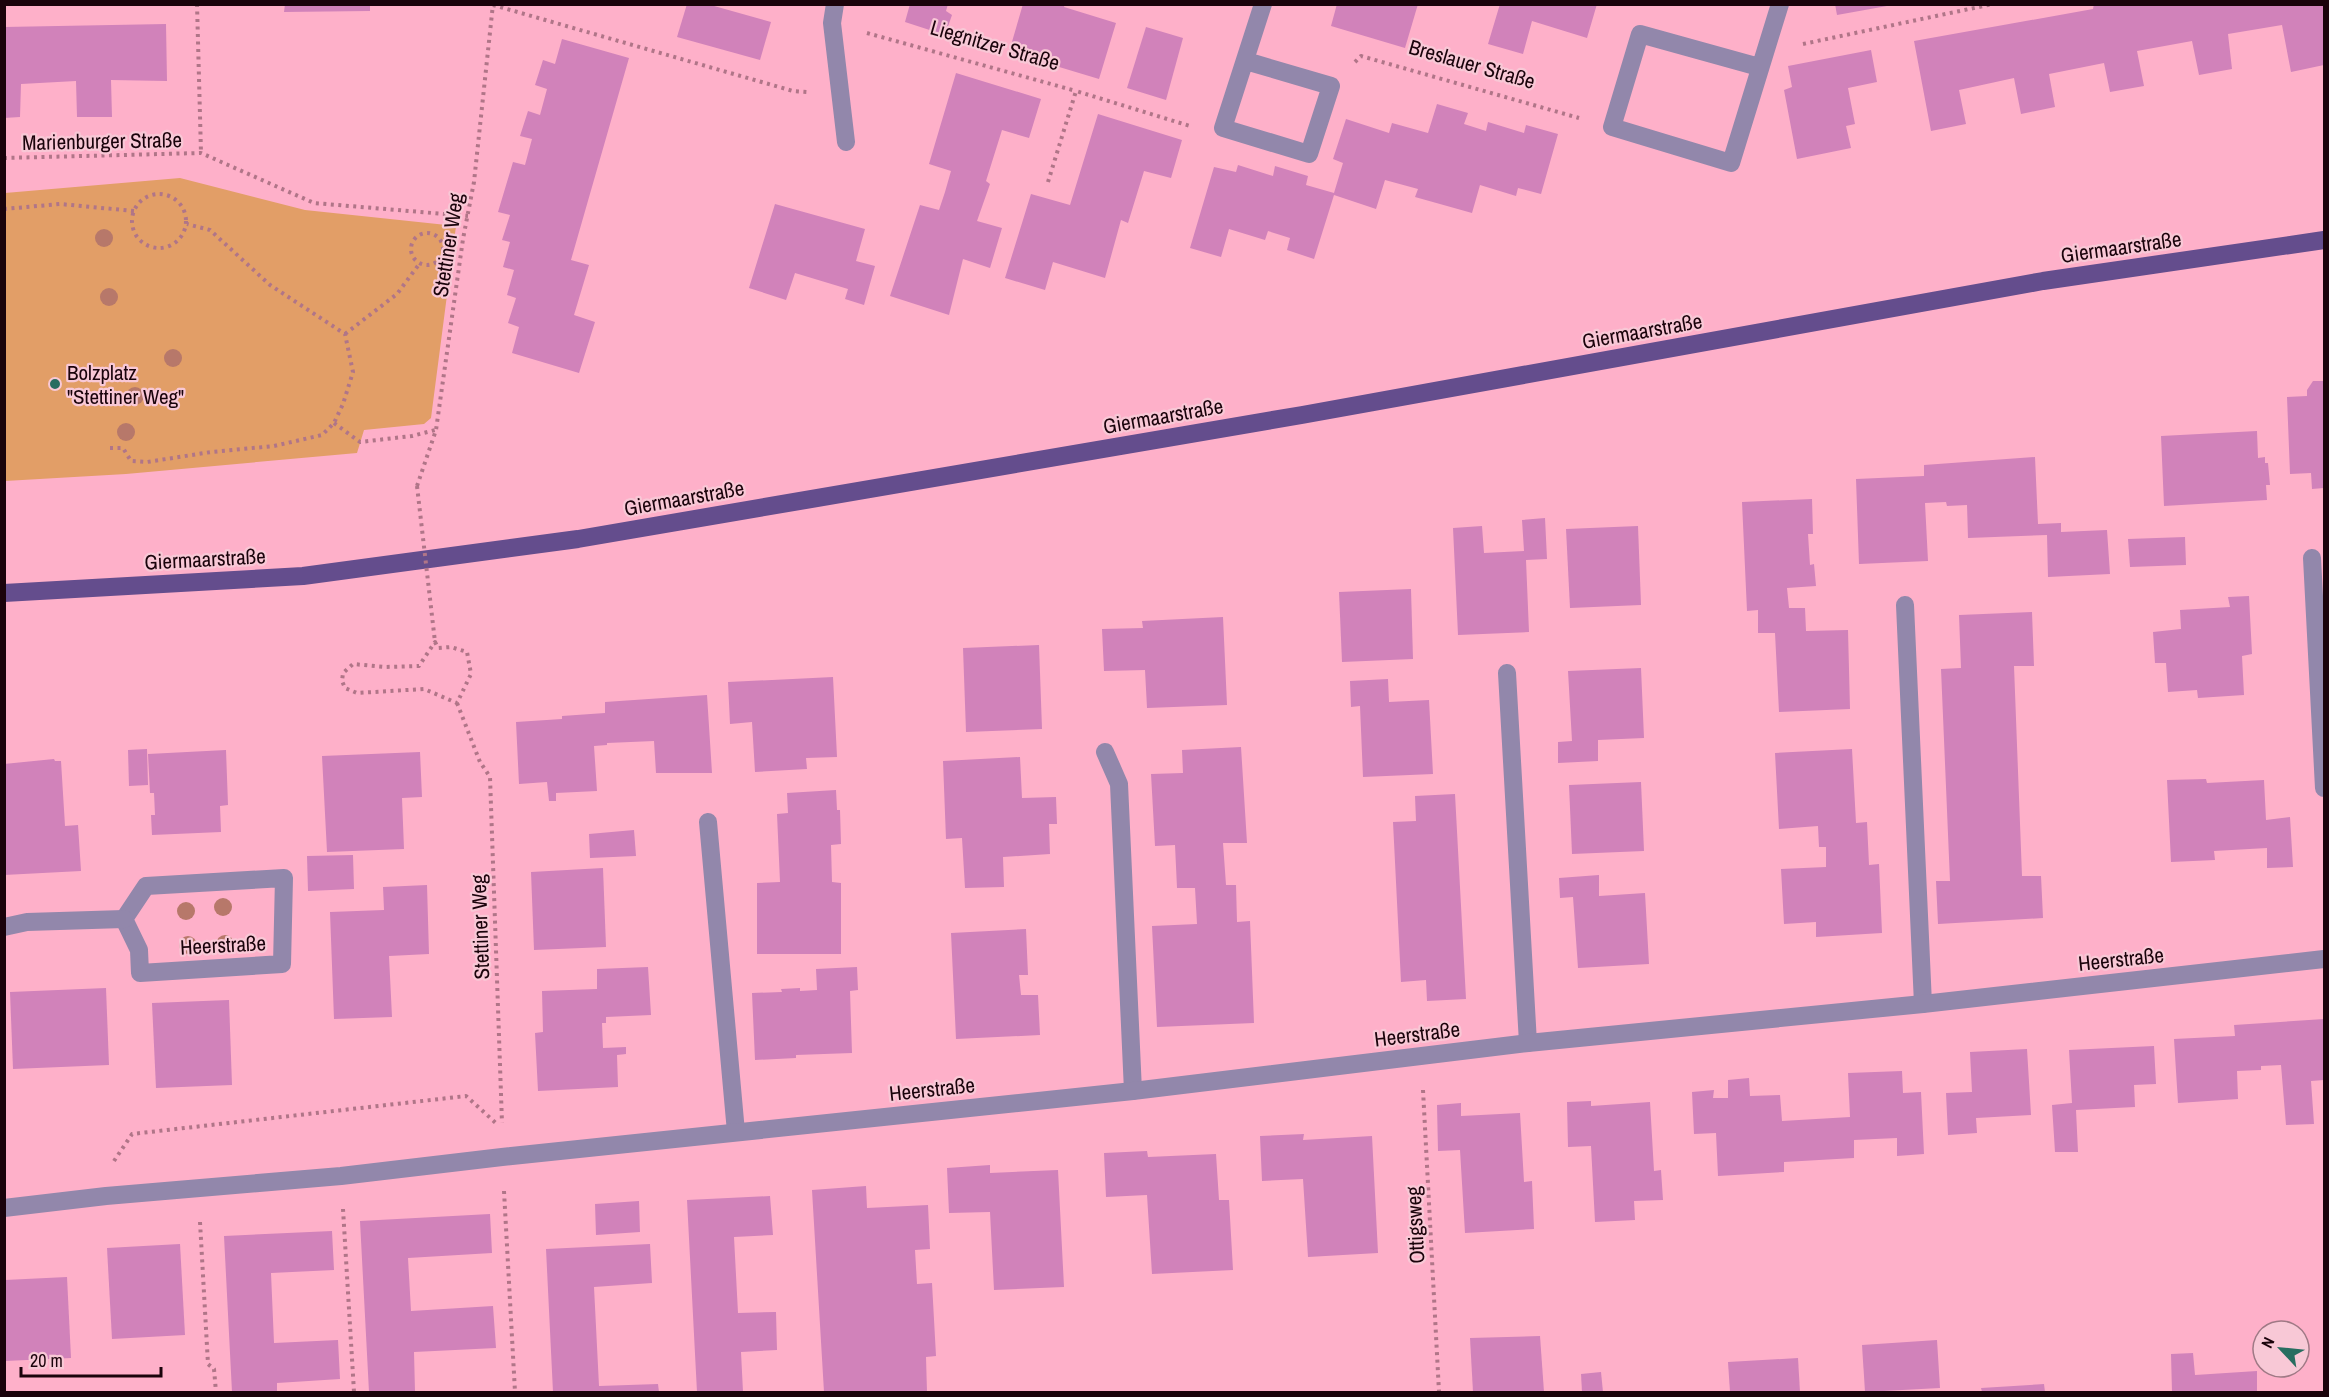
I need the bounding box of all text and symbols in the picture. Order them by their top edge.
street label: Liegnitzer Straße [927,13,1063,77]
street label: Breslauer Straße [1405,32,1539,96]
street label: Marienburger Straße [22,125,182,157]
street label: Stettiner Weg [425,190,471,299]
street label: Giermaarstraße [2059,224,2183,270]
street label: Giermaarstraße [1580,306,1704,356]
place label: Bolzplatz "Stettiner Weg" [67,358,184,411]
marker: Bolzplatz "Stettiner Weg" [48,377,62,391]
street label: Giermaarstraße [1101,391,1225,441]
street label: Giermaarstraße [622,473,746,523]
street label: Giermaarstraße [144,541,266,577]
street label: Stettiner Weg [464,874,496,980]
street label: Heerstraße [179,928,267,962]
street label: Heerstraße [2077,940,2165,978]
street label: Heerstraße [1372,1014,1462,1054]
street label: Heerstraße [888,1070,976,1108]
street label: Ottigsweg [1398,1185,1432,1264]
north arrow [2251,1319,2311,1379]
text: N [2256,1333,2279,1352]
scale bar [21,1340,160,1378]
text: 20 m [30,1348,63,1373]

